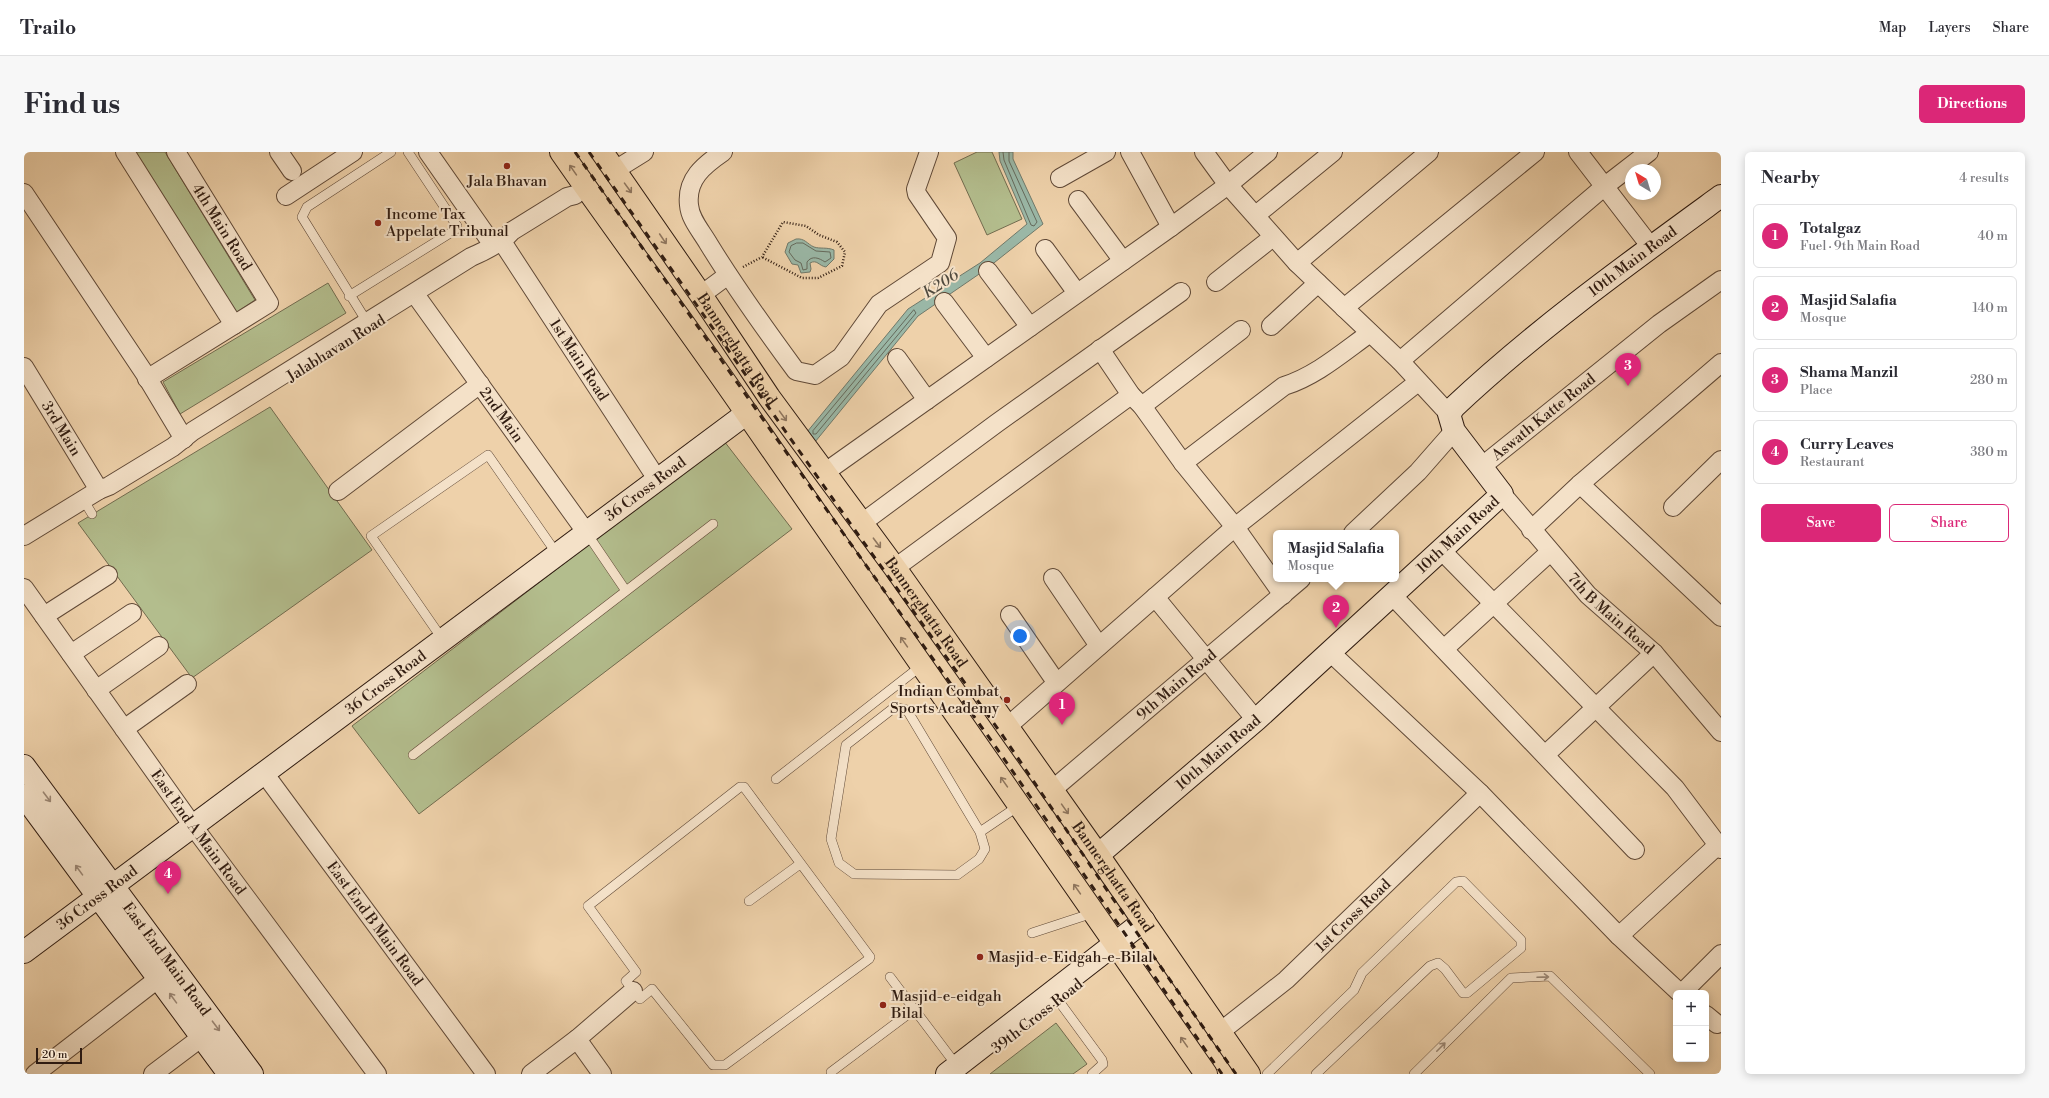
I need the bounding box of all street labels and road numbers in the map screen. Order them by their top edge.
street label: 4th Main Road [187,180,256,275]
street label: 10th Main Road [1584,222,1681,301]
street label: Bannerghatta Road [692,289,781,410]
street label: Jalabhavan Road [283,310,390,387]
street label: 1st Main Road [545,315,613,405]
street label: Aswath Katte Road [1487,370,1600,465]
street label: 2nd Main [475,384,528,447]
street label: 3rd Main [37,398,85,460]
street label: 36 Cross Road [601,452,690,526]
street label: 10th Main Road [1413,492,1504,578]
street label: Bannerghatta Road [880,553,972,672]
street label: 7th B Main Road [1563,569,1658,659]
street label: 9th Main Road [1133,645,1221,724]
street label: 36 Cross Road [341,646,431,719]
street label: 10th Main Road [1172,711,1265,794]
street label: East End A Main Road [146,766,250,899]
street label: Bannerghatta Road [1067,817,1158,937]
street label: East End B Main Road [322,858,427,990]
street label: 36 Cross Road [53,861,142,934]
street label: 1st Cross Road [1312,875,1395,957]
street label: East End Main Road [118,899,215,1020]
street label: 39th Cross Road [988,974,1087,1058]

